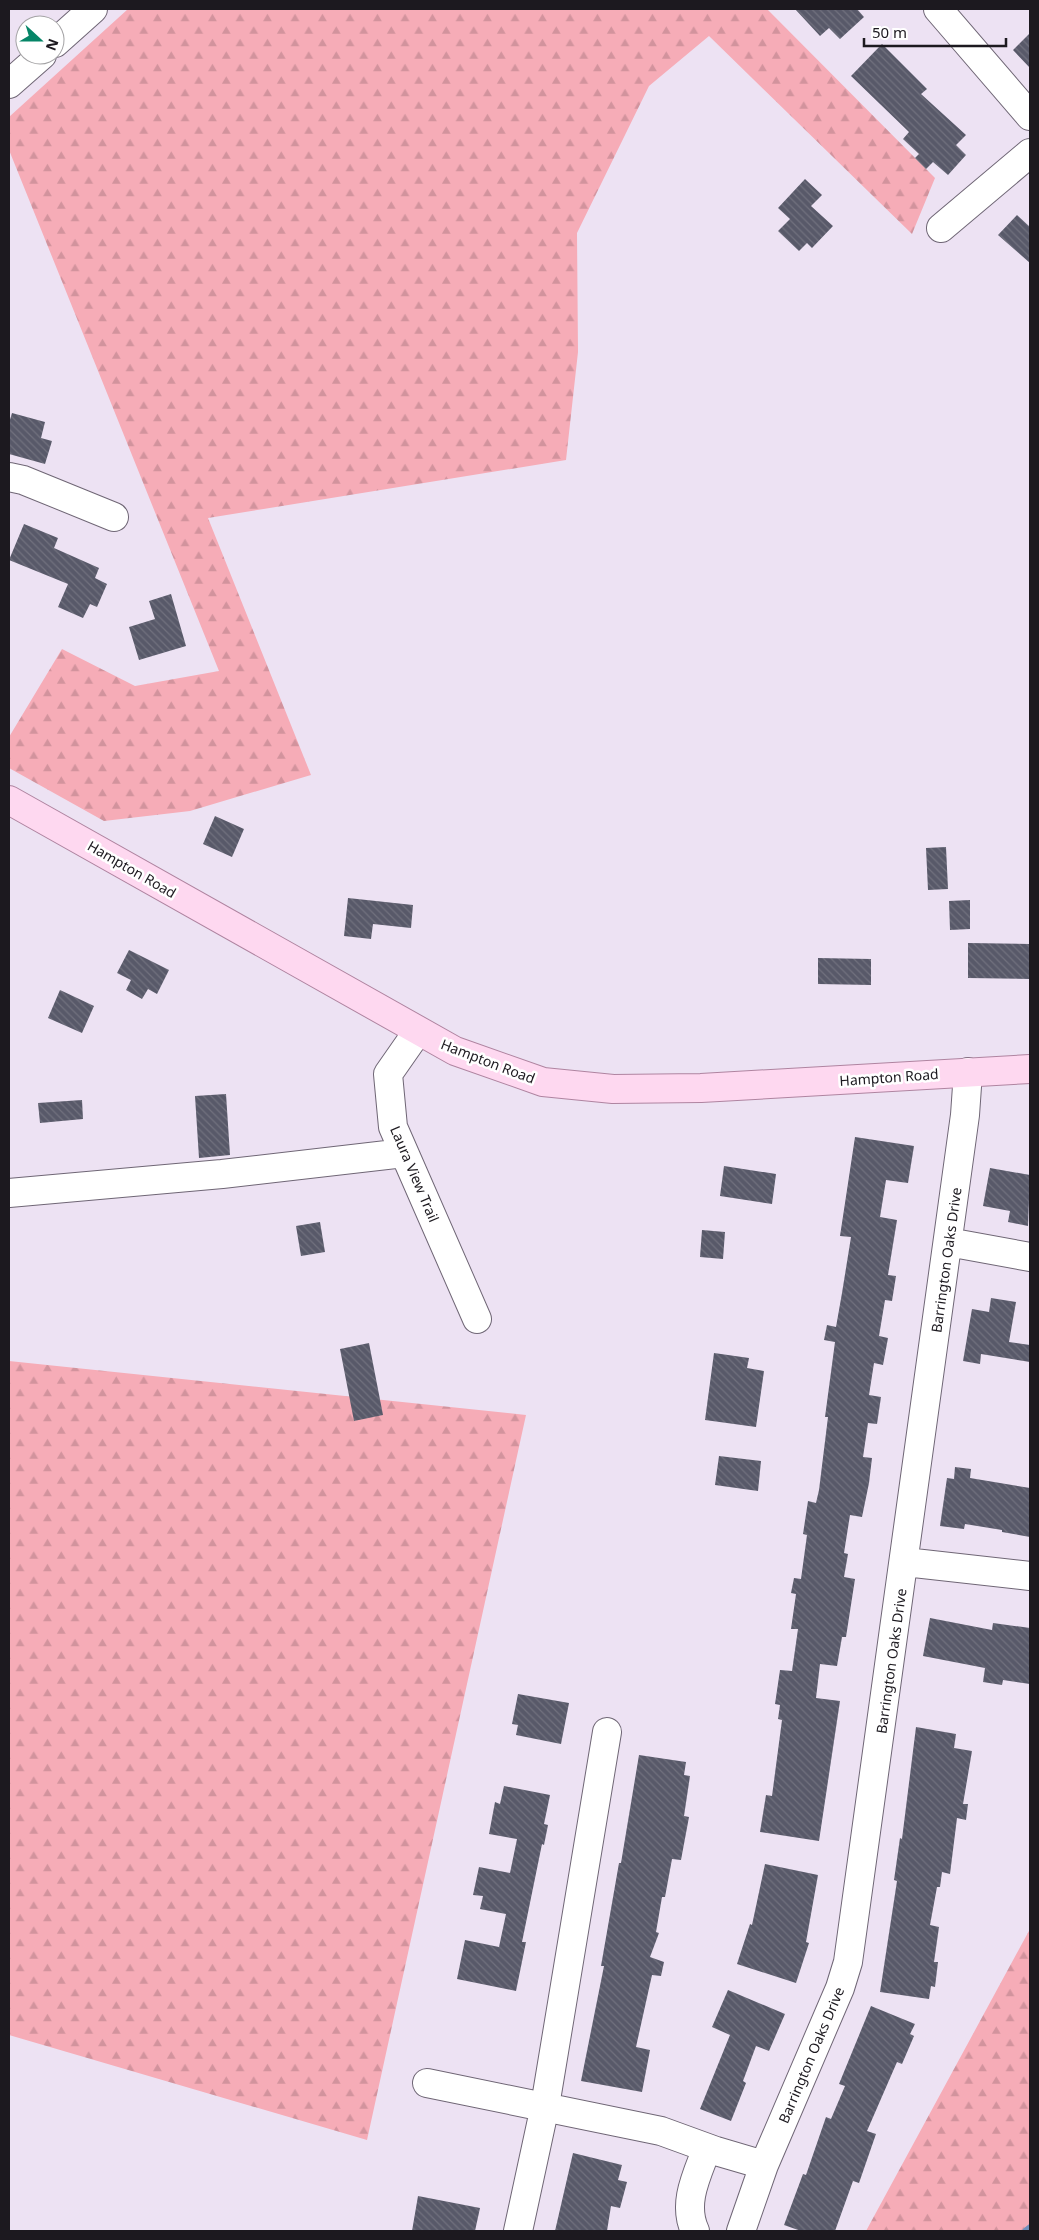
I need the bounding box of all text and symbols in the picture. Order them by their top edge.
north arrow [15,15,65,65]
scale bar [864,15,1006,47]
text: 50 m [872,22,907,42]
text: N [42,36,64,54]
street label: Hampton Road [84,836,180,902]
street label: Hampton Road [438,1034,538,1088]
street label: Hampton Road [839,1064,939,1090]
street label: Laura View Trail [386,1123,444,1225]
street label: Barrington Oaks Drive [926,1186,966,1334]
street label: Barrington Oaks Drive [871,1587,911,1735]
street label: Barrington Oaks Drive [774,1984,848,2126]

